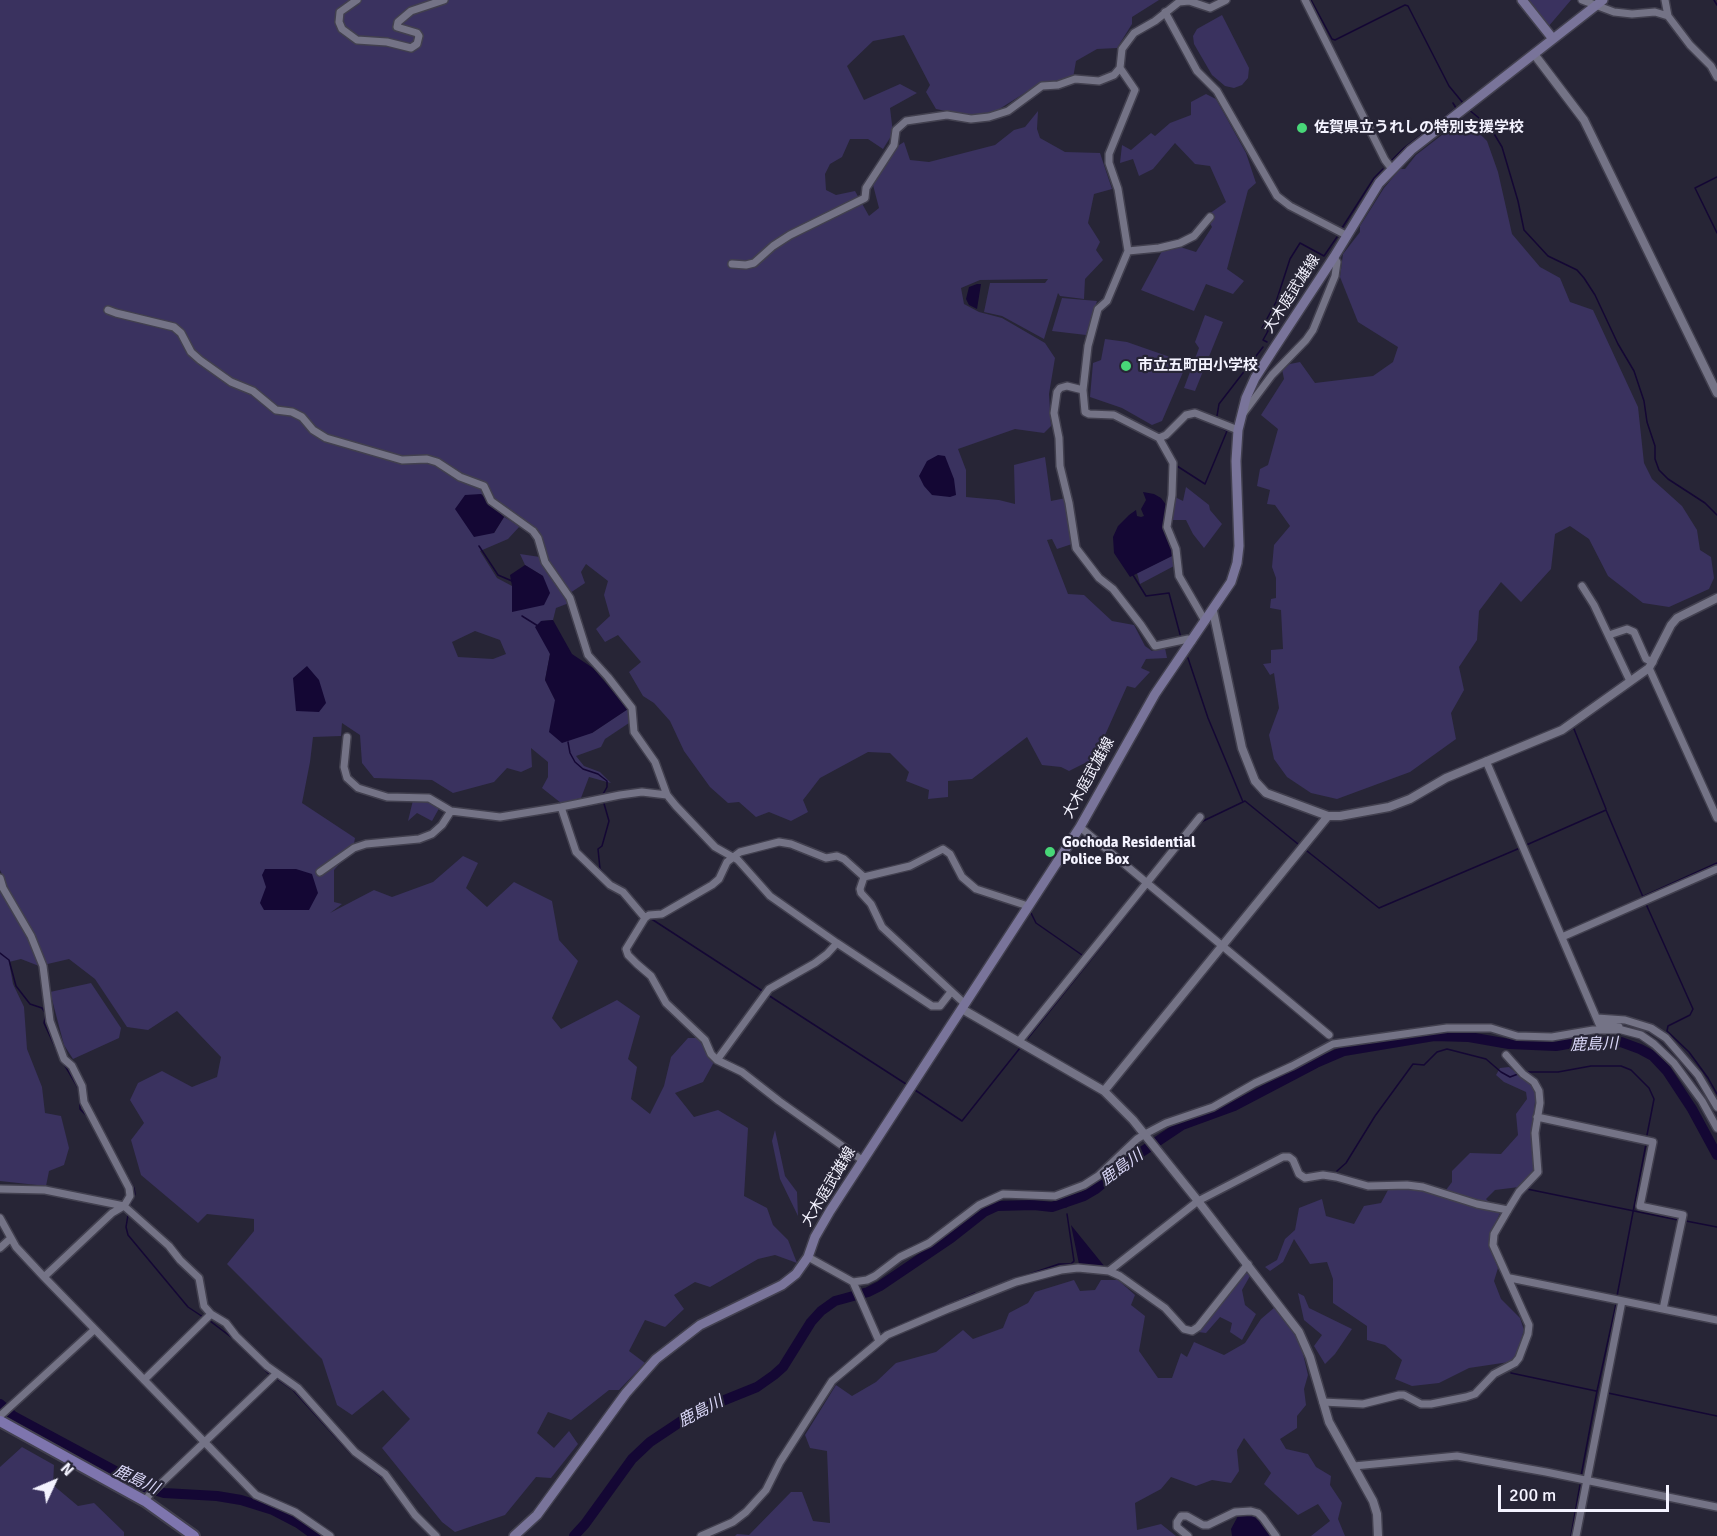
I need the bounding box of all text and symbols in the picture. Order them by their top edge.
place label: 佐賀県立うれしの特別支援学校 [1314,119,1524,137]
marker: 佐賀県立うれしの特別支援学校 [1295,121,1309,135]
street label: 大木庭武雄線 [1260,251,1324,337]
place label: 市立五町田小学校 [1138,357,1258,375]
marker: 市立五町田小学校 [1119,359,1133,373]
street label: 大木庭武雄線 [1059,734,1119,822]
place label: Gochoda Residential Police Box [1062,834,1196,869]
marker: Gochoda Residential Police Box [1043,845,1057,859]
water label: 鹿島川 [1570,1035,1618,1055]
street label: 大木庭武雄線 [798,1144,860,1230]
water label: 鹿島川 [1097,1146,1147,1190]
water label: 鹿島川 [675,1393,727,1431]
north arrow [24,1452,84,1512]
text: N [56,1459,78,1480]
water label: 鹿島川 [110,1461,162,1499]
scale bar [1501,1473,1672,1511]
text: 200 m [1509,1484,1556,1506]

